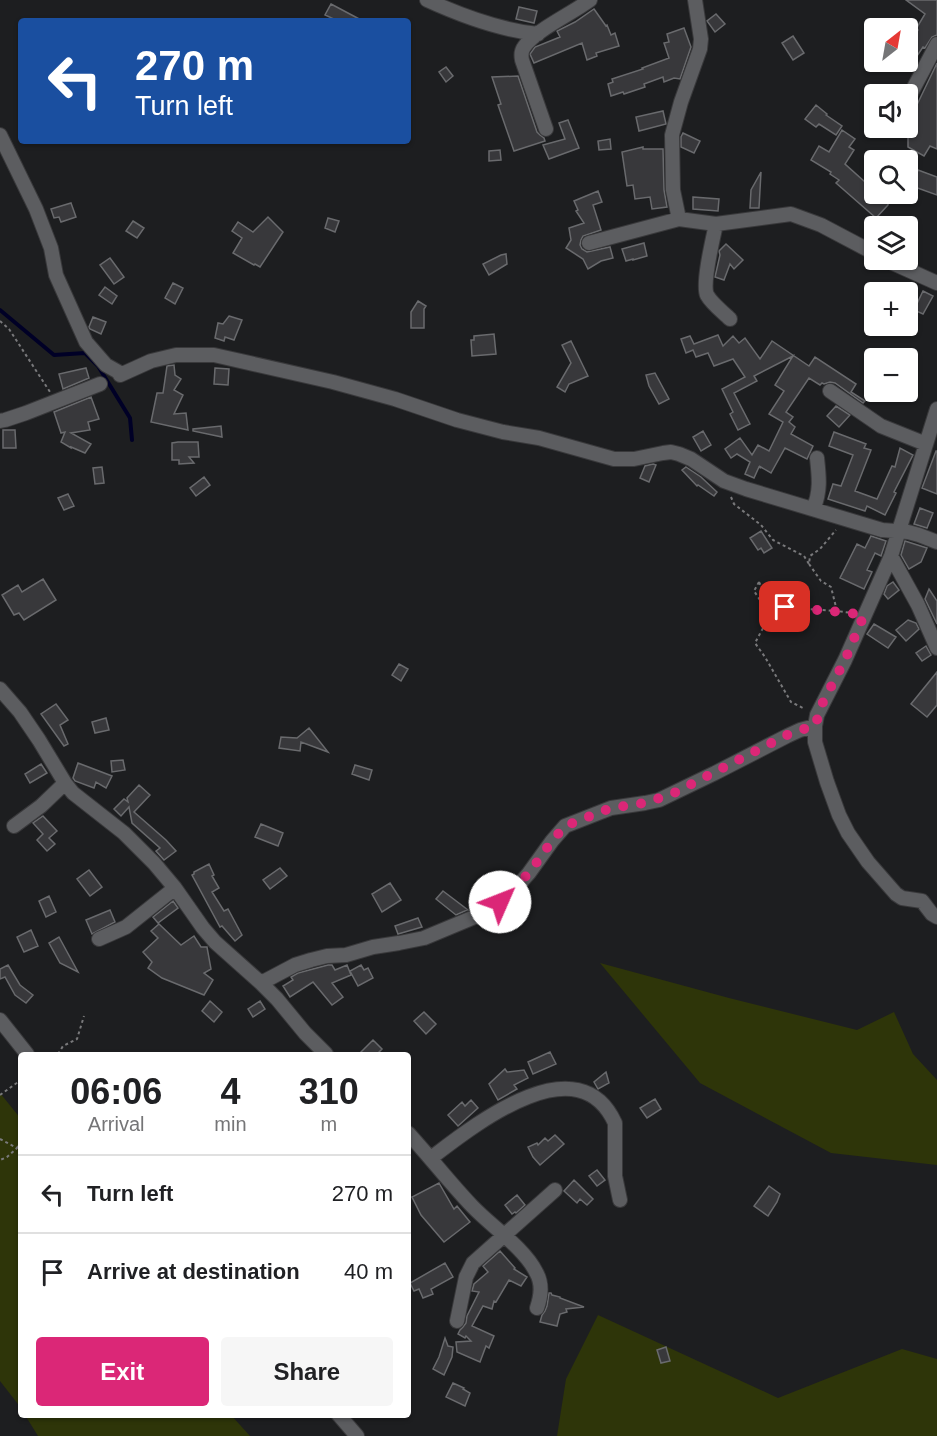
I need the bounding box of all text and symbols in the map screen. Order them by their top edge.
north arrow [864,18,918,72]
map controls [864,18,918,402]
icon: left [36,42,114,120]
text: 270 m [135,42,254,89]
button: sound [864,84,918,138]
text: Turn left [135,91,233,121]
button: search [864,150,918,204]
button: layers [864,216,918,270]
button: + [864,282,918,336]
button: − [864,348,918,402]
pin [759,581,810,632]
icon: arrive [768,590,801,623]
position arrow [468,870,532,934]
text: 06:06 [70,1071,162,1112]
text: 4 [220,1071,240,1112]
text: 310 [299,1071,359,1112]
text: Arrival [88,1113,145,1135]
text: min [214,1113,247,1135]
text: m [320,1113,337,1135]
icon: left [36,1178,69,1211]
text: Turn left [87,1181,173,1206]
text: 270 m [332,1181,393,1206]
icon: arrive [36,1256,69,1289]
text: Arrive at destination [87,1259,300,1284]
text: 40 m [344,1259,393,1284]
button: Exit [36,1337,209,1406]
button: Share [221,1337,393,1406]

